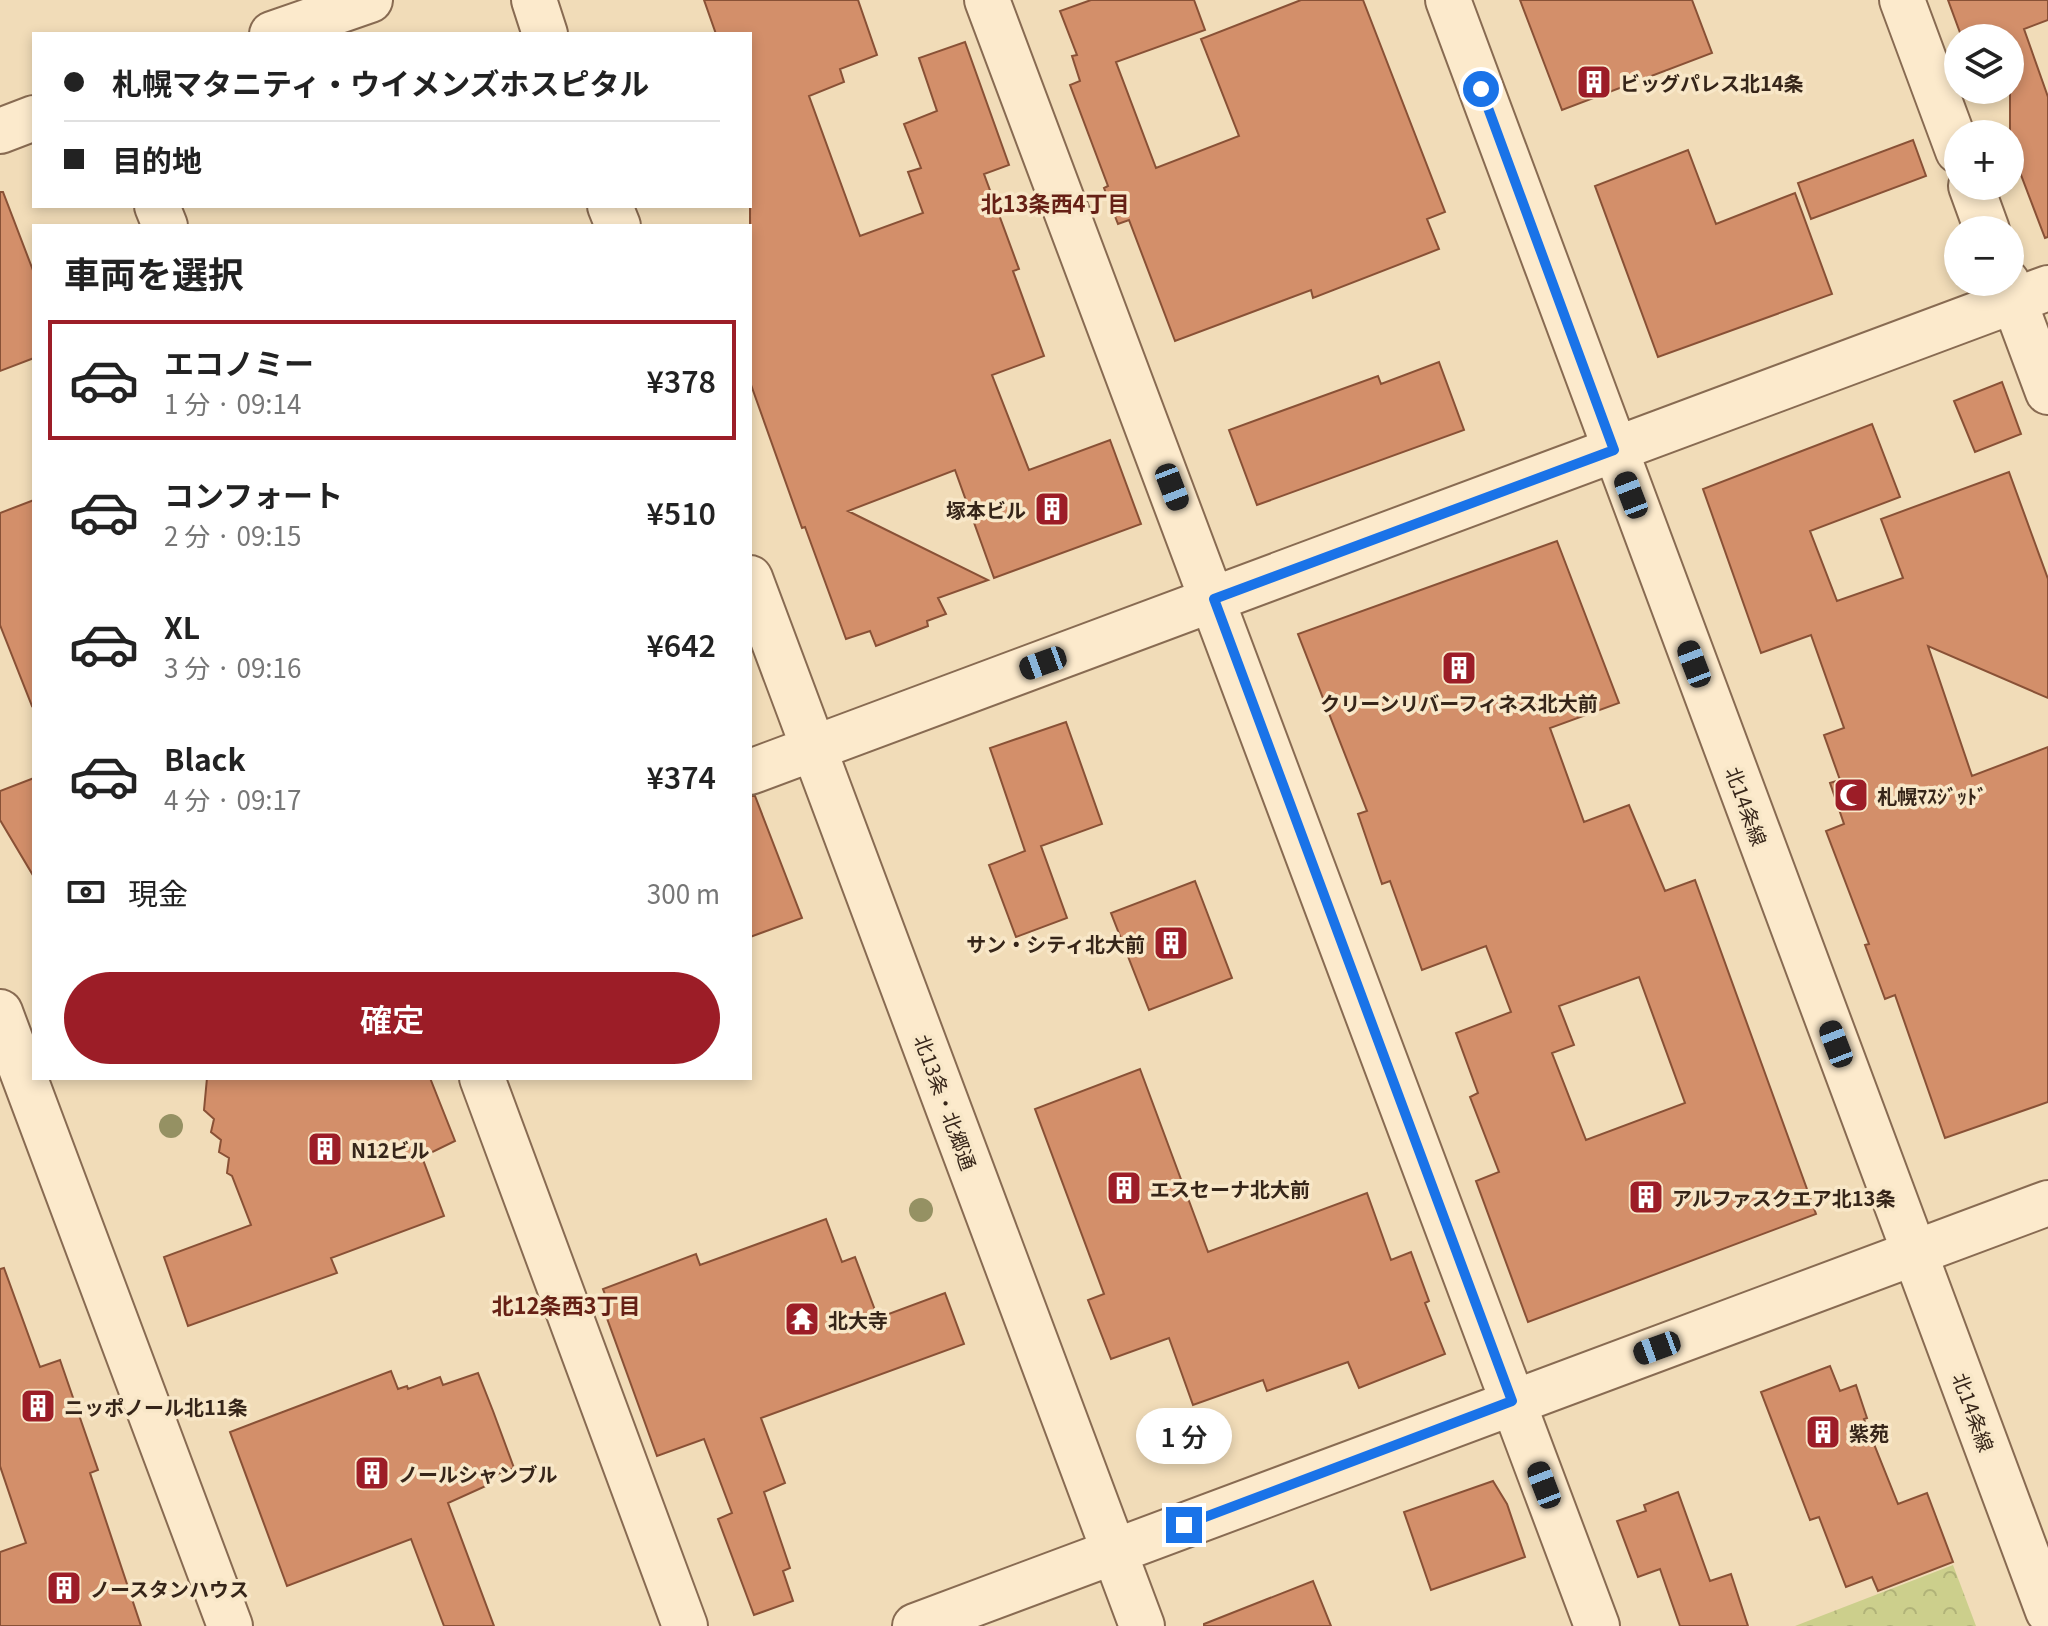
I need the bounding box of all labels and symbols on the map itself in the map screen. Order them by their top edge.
building icon: ビッグパレス北14条 [1575,63,1613,101]
place label: ビッグパレス北14条 [1620,68,1804,97]
route start [1463,71,1499,107]
district label: 北13条西4丁目 [981,186,1129,218]
car [1152,460,1192,514]
car [1611,468,1651,522]
building icon: 塚本ビル [1033,490,1071,528]
place label: 塚本ビル [946,495,1026,524]
car [1674,637,1714,691]
car [1016,644,1070,682]
building icon: クリーンリバーフィネス北大前 [1440,649,1478,687]
place label: クリーンリバーフィネス北大前 [1320,688,1598,717]
street label: 北14条線 [1719,762,1775,850]
mosque icon: 札幌ﾏｽｼﾞｯﾄﾞ [1832,776,1870,814]
place label: 札幌ﾏｽｼﾞｯﾄﾞ [1877,781,1987,810]
building icon: サン・シティ北大前 [1152,924,1190,962]
place label: サン・シティ北大前 [966,929,1145,958]
car [1816,1017,1856,1071]
street label: 北13条・北郷通 [908,1030,984,1174]
building icon: N12ビル [306,1130,344,1168]
place label: N12ビル [351,1135,430,1164]
building icon: エスセーナ北大前 [1105,1169,1143,1207]
place label: エスセーナ北大前 [1150,1174,1310,1203]
building icon: アルファスクエア北13条 [1627,1178,1665,1216]
place label: アルファスクエア北13条 [1672,1183,1895,1212]
district label: 北12条西3丁目 [492,1288,640,1320]
temple icon: 北大寺 [783,1300,821,1338]
place label: 北大寺 [828,1305,888,1334]
car [1630,1329,1684,1367]
street label: 北14条線 [1946,1368,2002,1456]
building icon: ニッポノール北11条 [19,1387,57,1425]
place label: ニッポノール北11条 [64,1392,248,1421]
callout: 1 分 [1136,1409,1232,1465]
building icon: 紫苑 [1804,1413,1842,1451]
place label: 紫苑 [1849,1418,1889,1447]
building icon: ノールシャンブル [353,1454,391,1492]
car [1524,1458,1564,1512]
place label: ノールシャンブル [398,1459,557,1488]
route end [1166,1507,1202,1543]
building icon: ノースタンハウス [45,1569,83,1607]
place label: ノースタンハウス [90,1574,249,1603]

